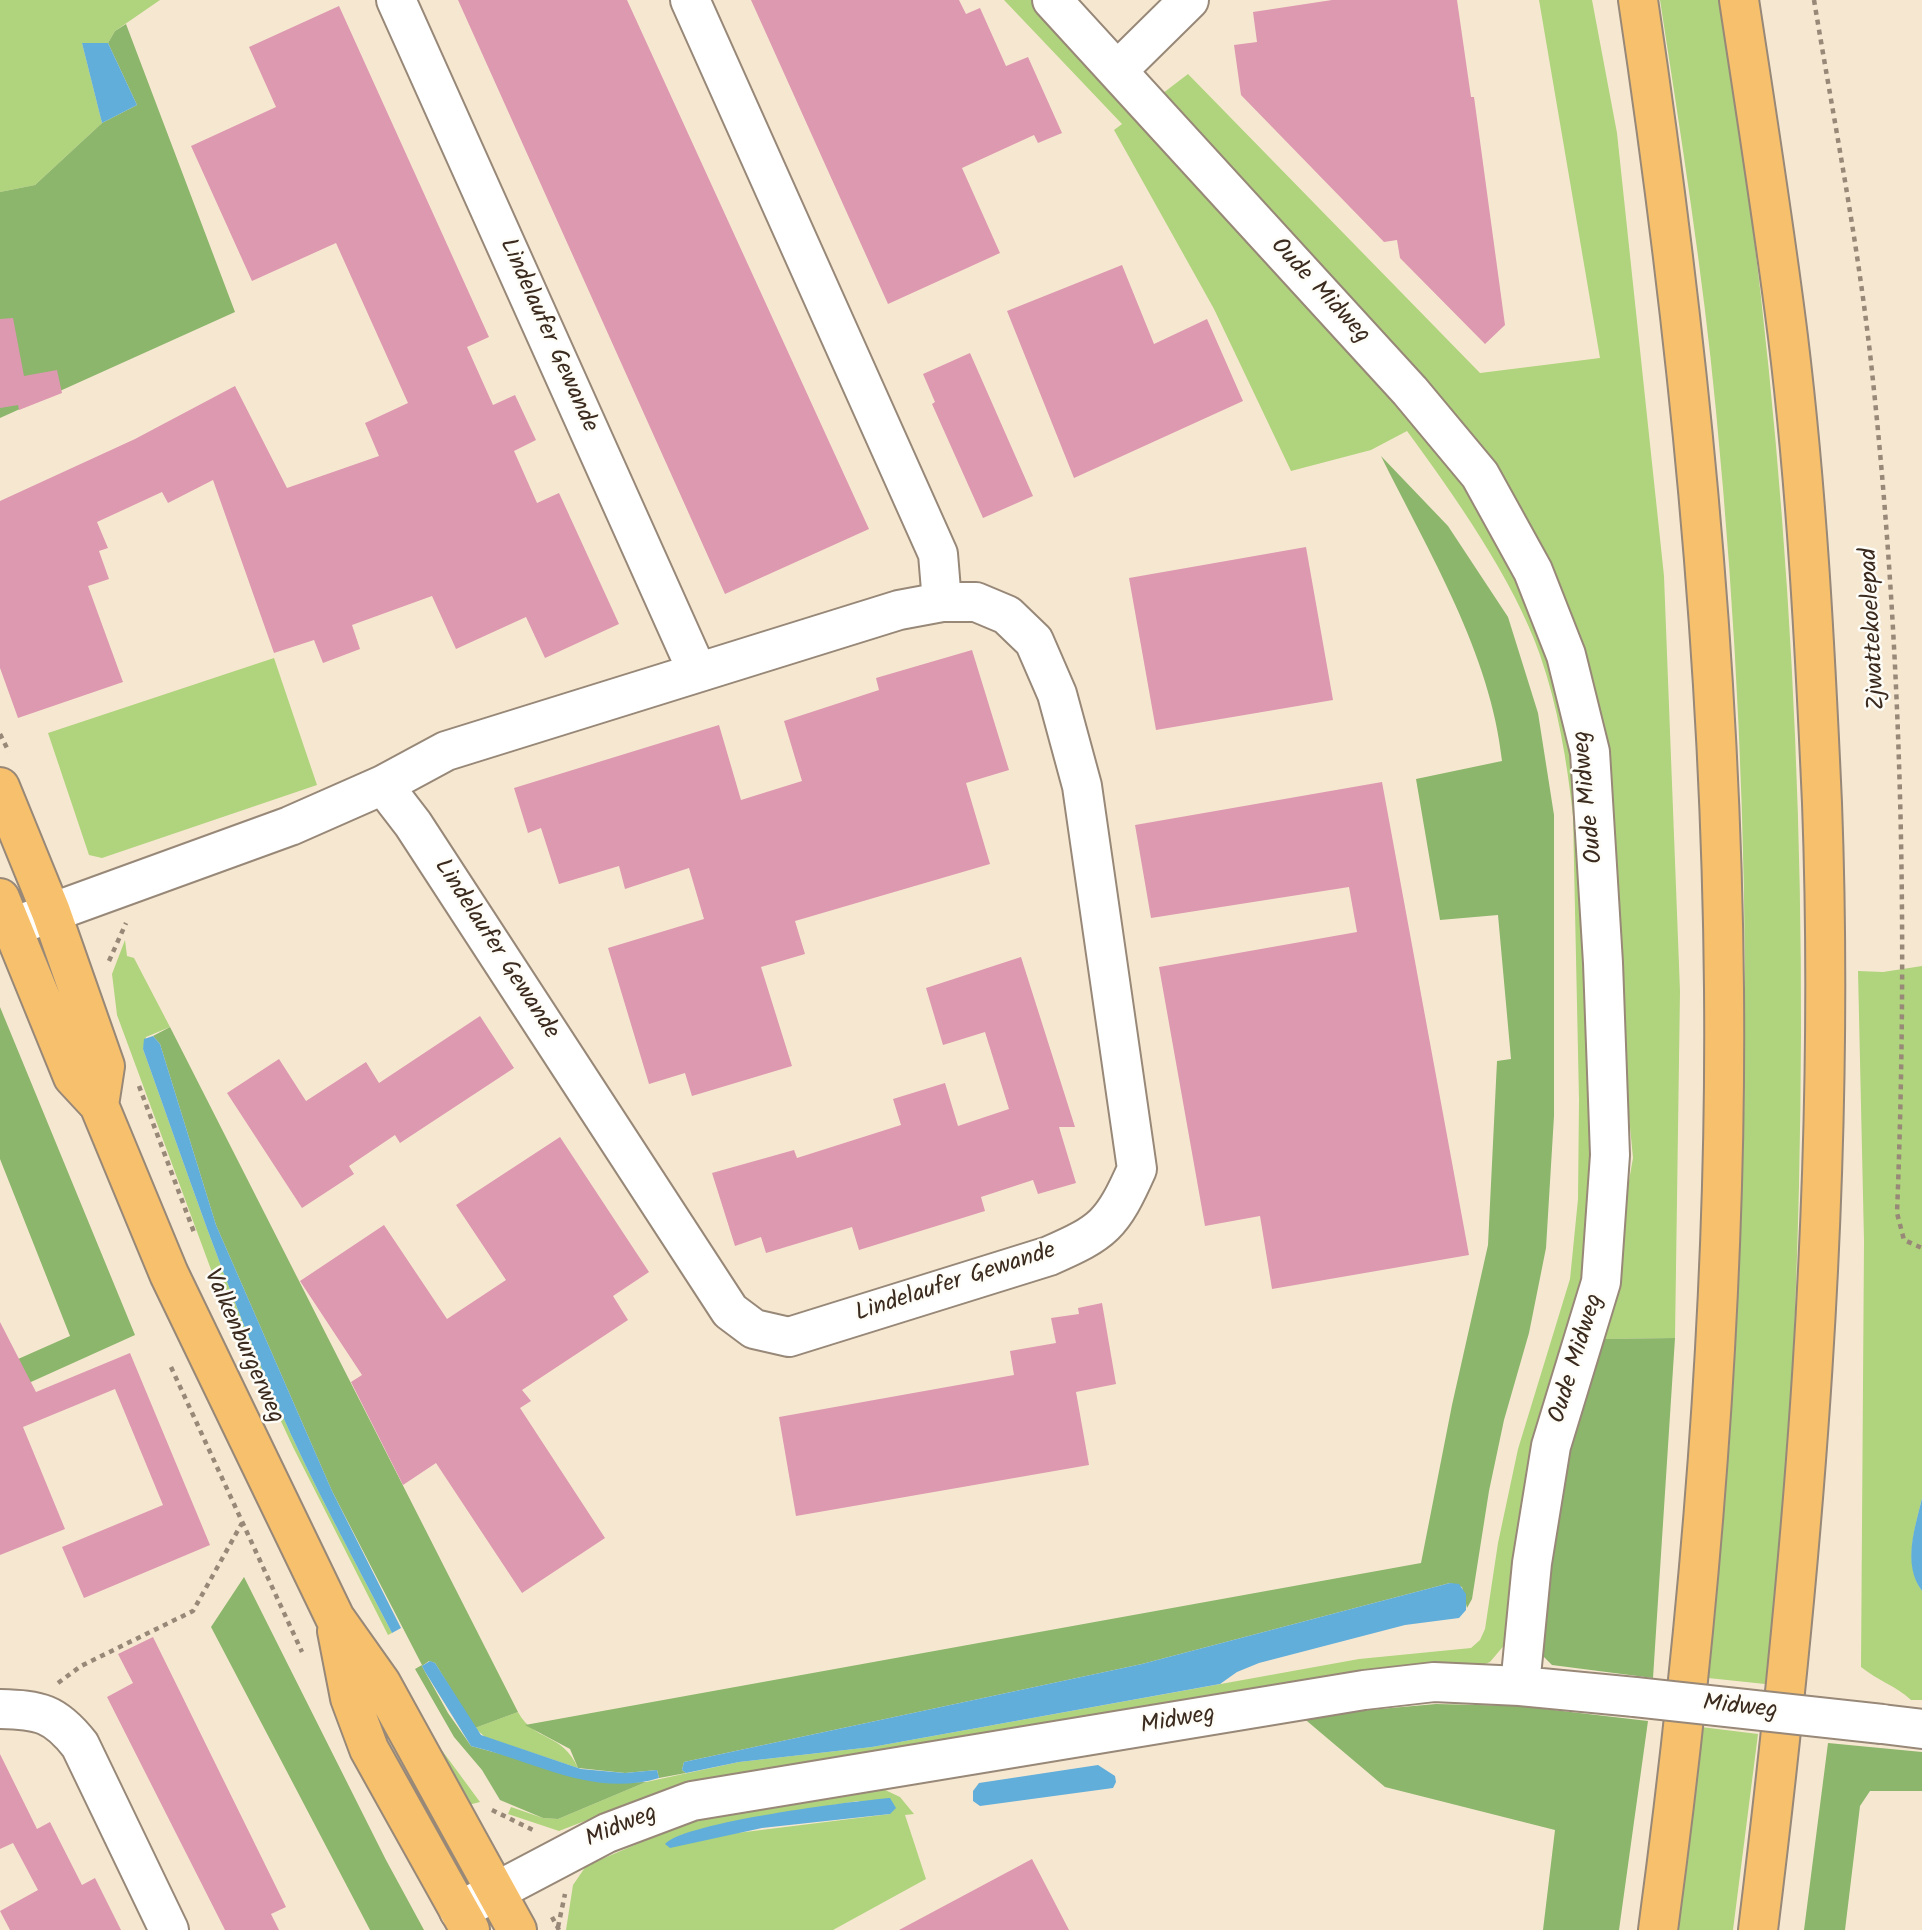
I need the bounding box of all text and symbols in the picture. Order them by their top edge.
street label: Oude Midweg [1263,233,1375,351]
street label: Lindelaufer Gewande [491,235,603,437]
street label: Zjwattekoelepad [1856,547,1894,711]
street label: Oude Midweg [1569,729,1611,865]
street label: Lindelaufer Gewande [426,855,564,1045]
street label: Lindelaufer Gewande [852,1238,1060,1330]
street label: Valkenburgerweg [195,1266,289,1428]
street label: Oude Midweg [1545,1291,1611,1427]
street label: Midweg [1701,1691,1779,1727]
street label: Midweg [1139,1701,1217,1743]
street label: Midweg [582,1800,662,1856]

